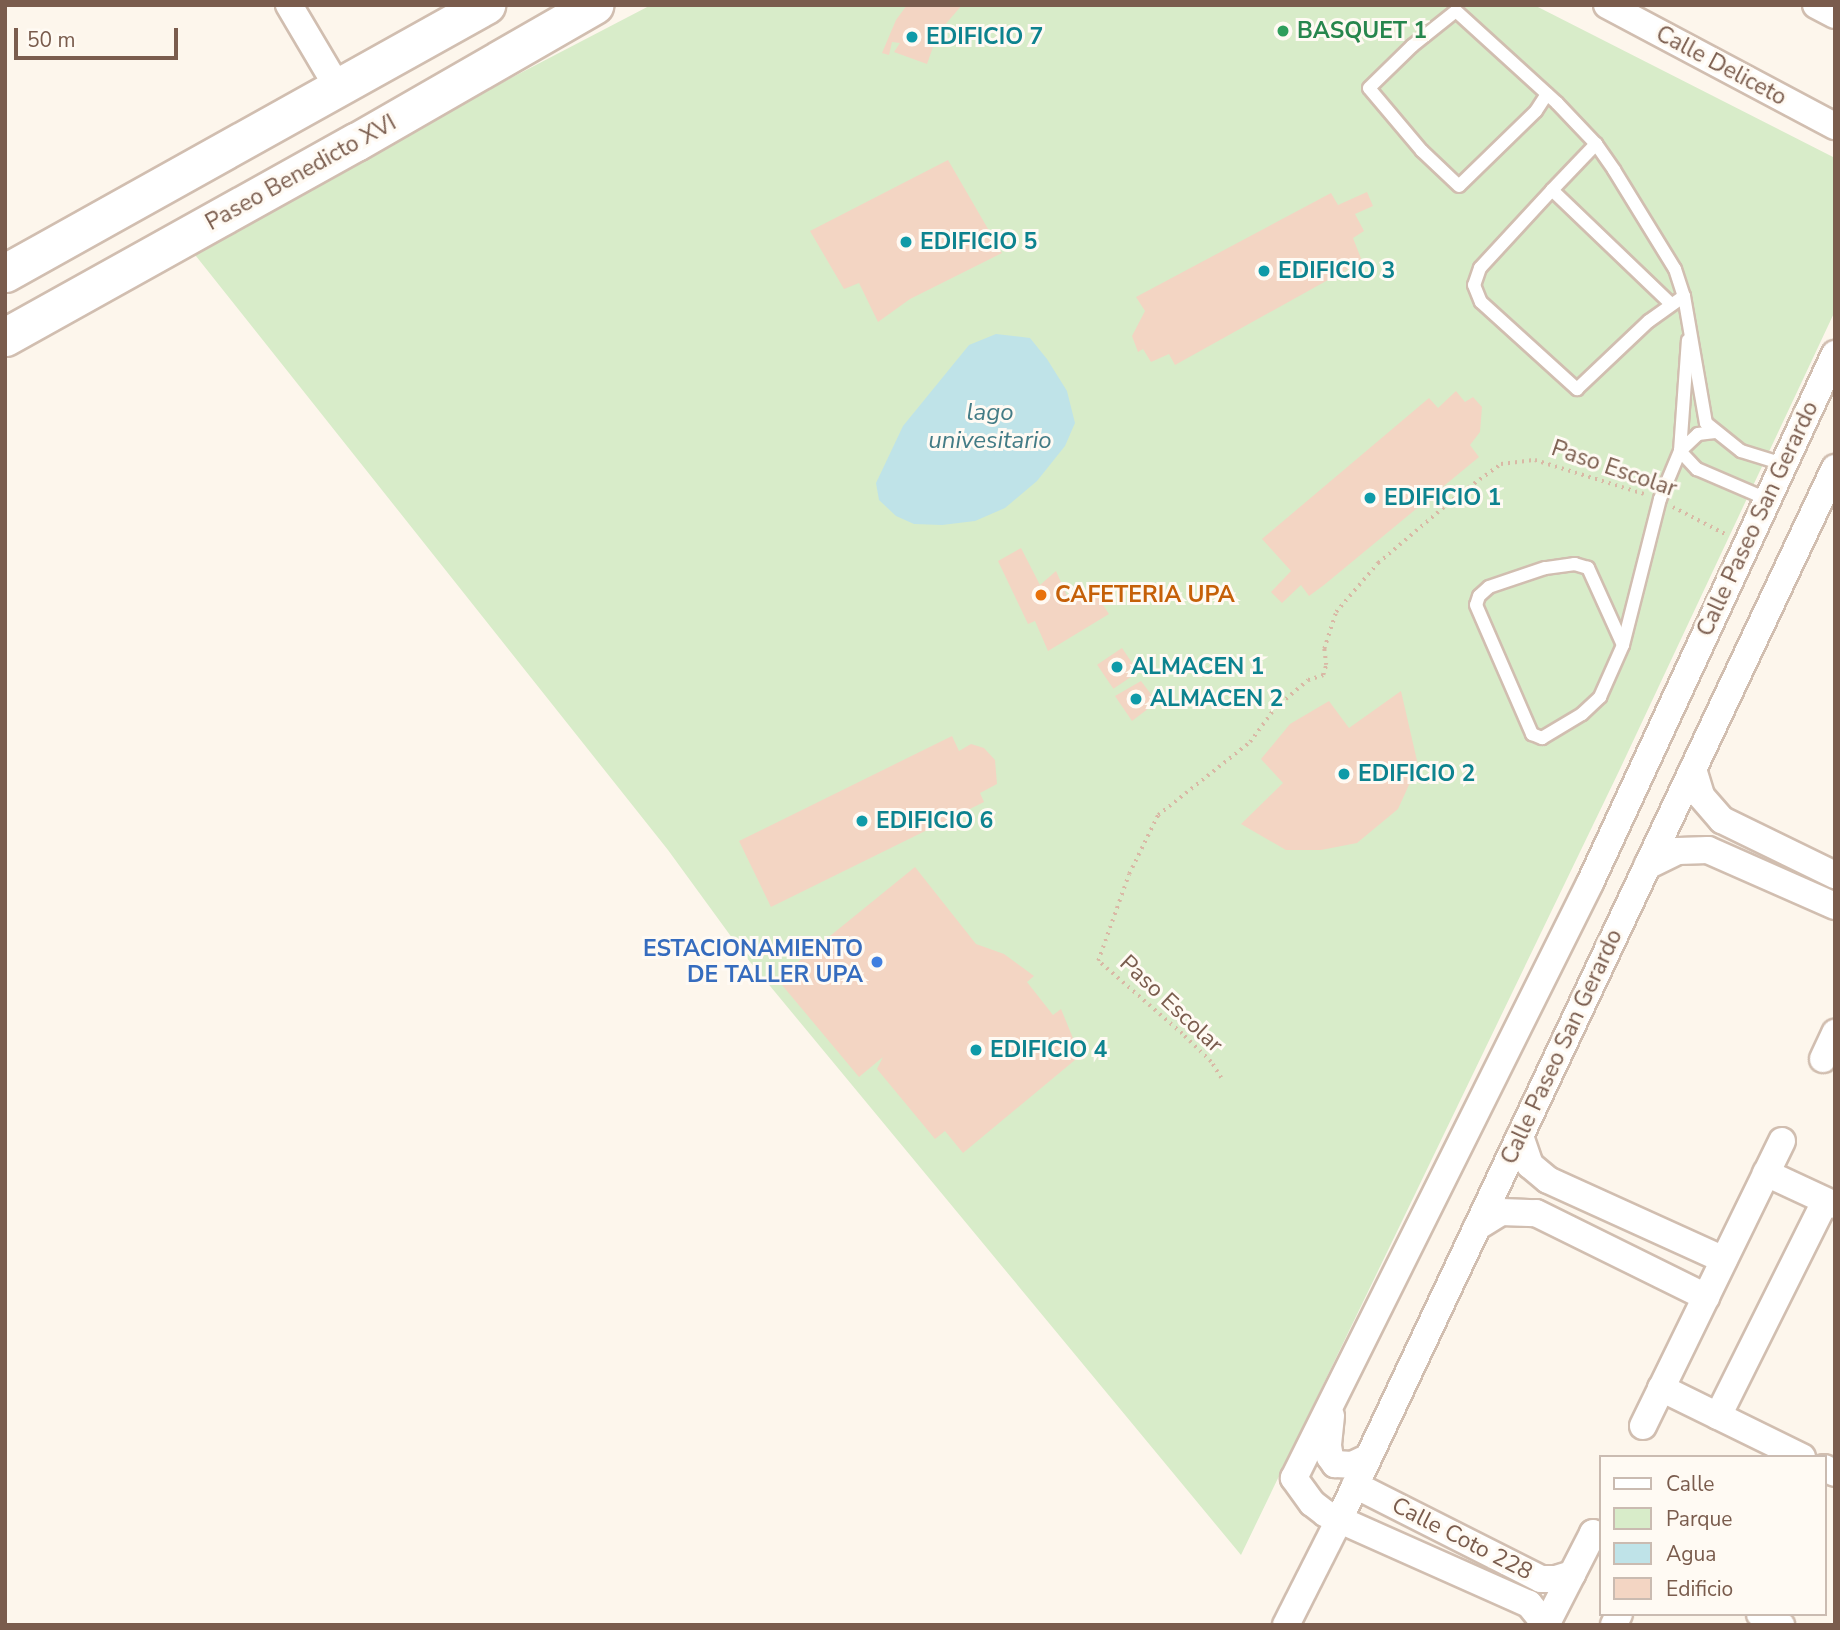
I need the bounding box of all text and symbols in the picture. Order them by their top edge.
scale bar [18,14,182,58]
place label: BASQUET 1 [1297,17,1427,45]
street label: Calle Deliceto [1651,20,1791,112]
place label: EDIFICIO 7 [926,23,1043,51]
marker: BASQUET 1 [1275,23,1291,39]
text: 50 m [27,26,76,54]
marker: EDIFICIO 7 [904,29,920,45]
street label: Paseo Benedicto XVI [201,109,401,237]
place label: EDIFICIO 5 [920,228,1037,256]
marker: EDIFICIO 5 [898,234,914,250]
place label: EDIFICIO 3 [1278,257,1395,285]
marker: EDIFICIO 3 [1256,263,1272,279]
street label: Calle Paseo San Gerardo [1691,397,1825,641]
water label: lago univesitario [928,399,1052,455]
street label: Paso Escolar [1548,435,1680,503]
place label: EDIFICIO 1 [1384,484,1501,512]
marker: EDIFICIO 1 [1362,490,1378,506]
place label: CAFETERIA UPA [1055,581,1235,609]
marker: CAFETERIA UPA [1033,587,1049,603]
place label: ALMACEN 1 [1131,653,1264,681]
marker: ALMACEN 1 [1109,659,1125,675]
place label: ALMACEN 2 [1150,685,1283,713]
marker: ALMACEN 2 [1128,691,1144,707]
place label: EDIFICIO 2 [1358,760,1475,788]
marker: EDIFICIO 2 [1336,766,1352,782]
place label: EDIFICIO 6 [876,807,993,835]
marker: EDIFICIO 6 [854,813,870,829]
street label: Calle Paseo San Gerardo [1495,925,1629,1169]
place label: ESTACIONAMIENTO DE TALLER UPA [643,935,863,989]
street label: Paso Escolar [1114,949,1228,1059]
marker: ESTACIONAMIENTO DE TALLER UPA [869,954,885,970]
place label: EDIFICIO 4 [990,1036,1107,1064]
marker: EDIFICIO 4 [968,1042,984,1058]
legend [1598,1455,1826,1616]
text: Calle [1666,1470,1714,1498]
street label: Calle Coto 228 [1387,1492,1537,1586]
text: Parque [1666,1505,1733,1533]
text: Agua [1666,1540,1716,1568]
text: Edificio [1666,1575,1733,1603]

